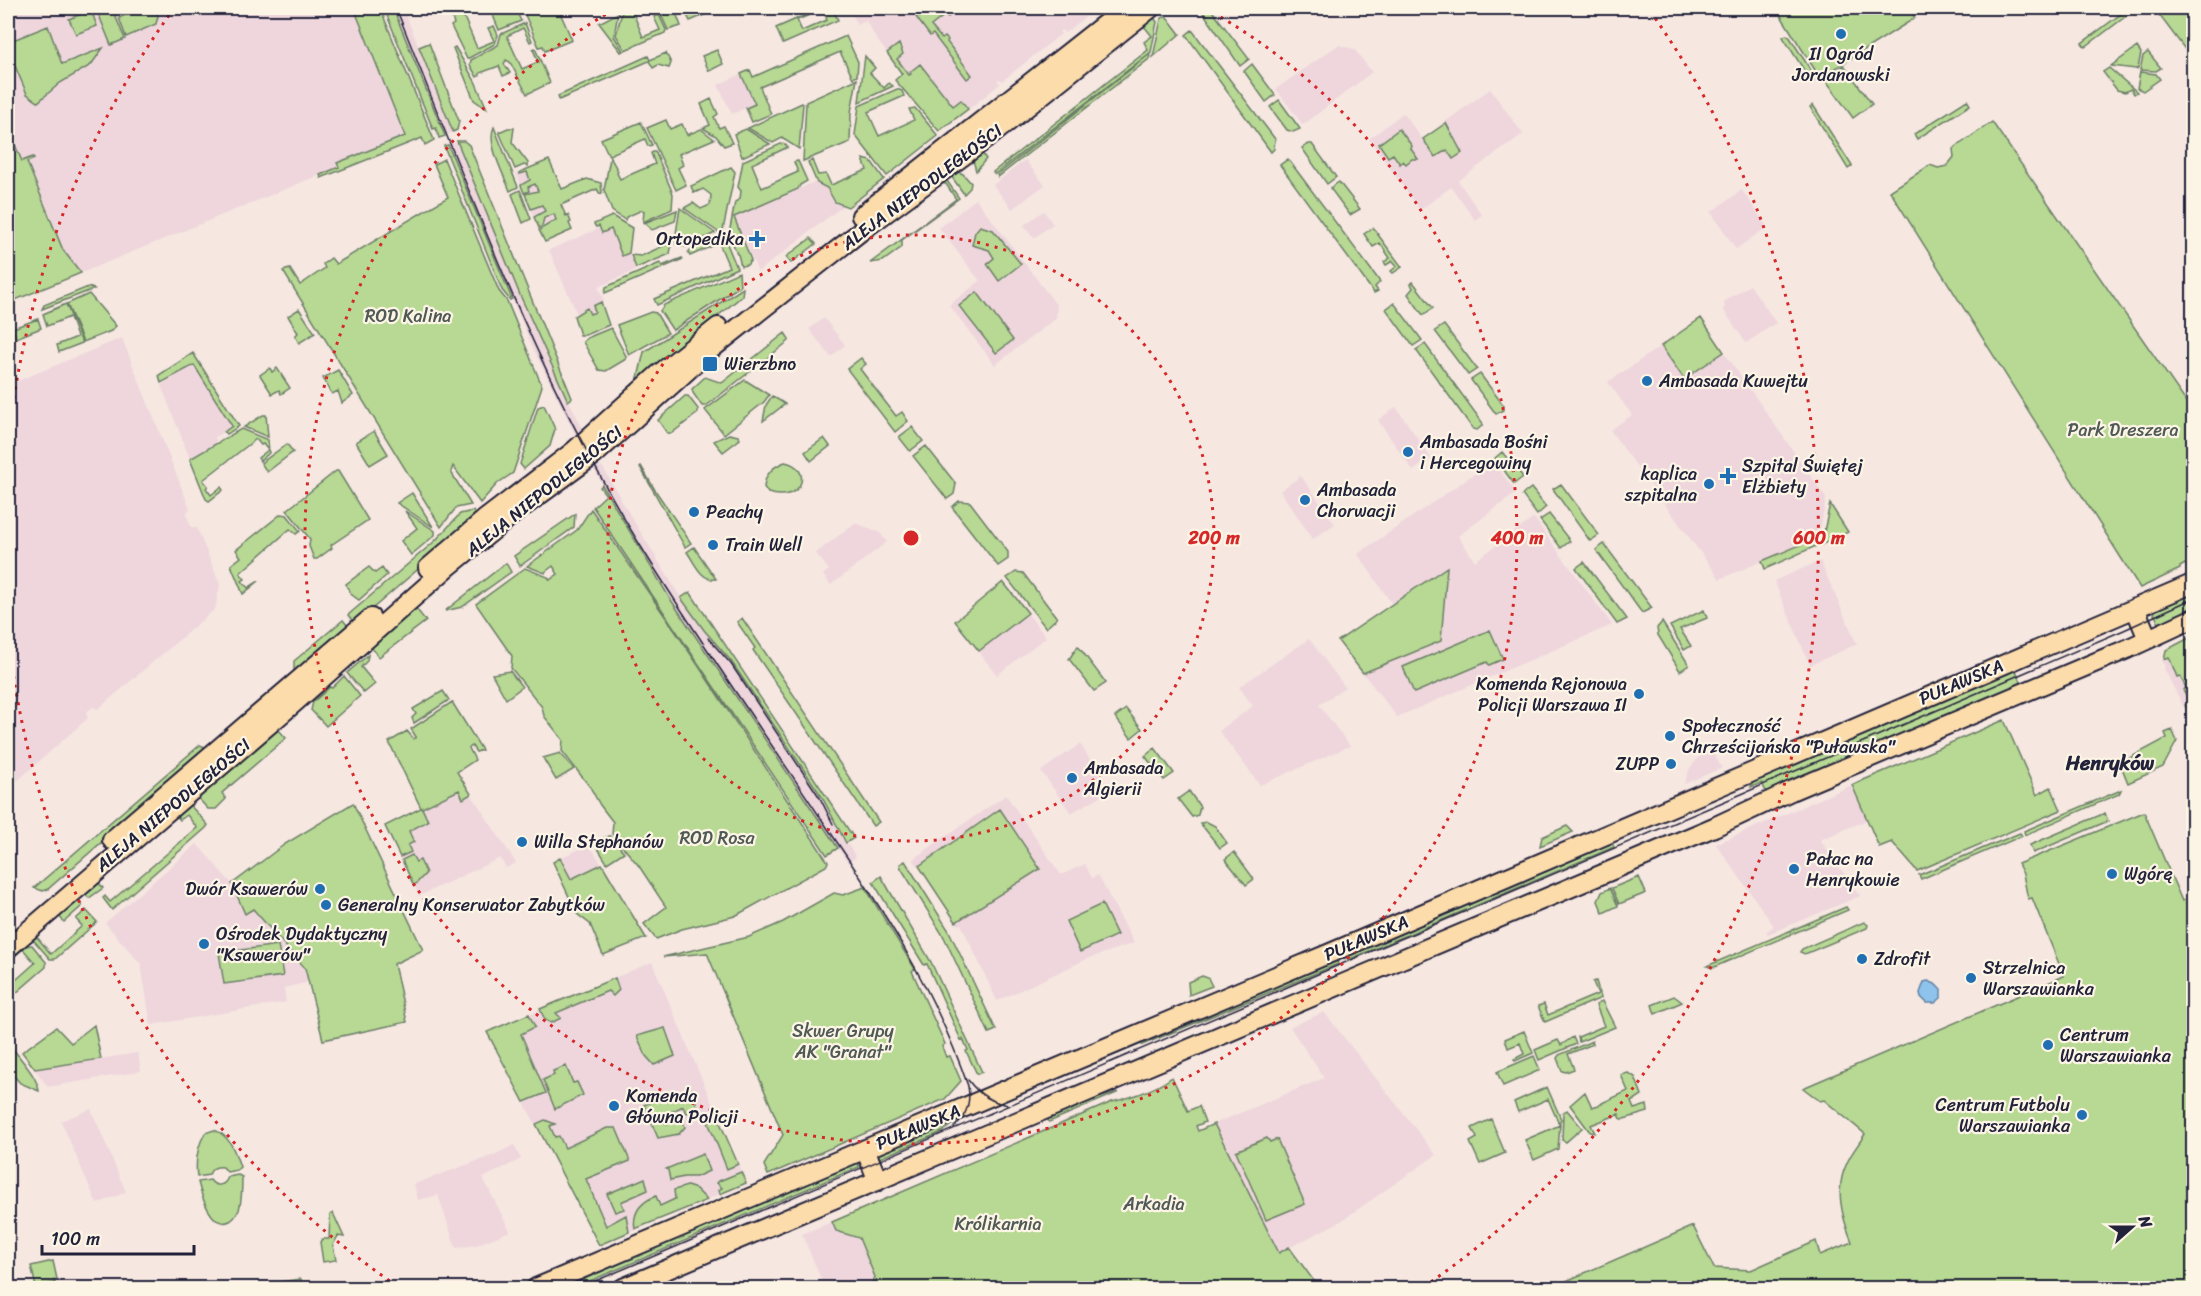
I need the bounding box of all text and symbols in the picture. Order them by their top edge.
marker: II Ogród Jordanowski [1834,27,1848,41]
place label: II Ogród Jordanowski [1791,38,1891,91]
street label: ALEJA NIEPODLEGŁOŚCI [833,115,1010,259]
place label: Ortopedika [656,223,744,255]
marker: Ortopedika [748,230,766,248]
park label: ROD Kalina [365,300,451,332]
place label: Wierzbno [724,348,796,380]
marker: Wierzbno [701,355,719,373]
place label: Ambasada Kuwejtu [1658,365,1808,397]
marker: Ambasada Kuwejtu [1640,374,1654,388]
park label: Park Dreszera [2068,414,2178,446]
street label: ALEJA NIEPODLEGŁOŚCI [457,417,630,566]
place label: Ambasada Bośni i Hercegowiny [1419,426,1548,479]
marker: Ambasada Bośni i Hercegowiny [1401,445,1415,459]
place label: Szpital Świętej Elżbiety [1742,450,1863,503]
place label: kaplica szpitalna [1624,458,1697,511]
marker: Szpital Świętej Elżbiety [1719,467,1737,485]
place label: Ambasada Chorwacji [1316,474,1396,527]
marker: kaplica szpitalna [1702,477,1716,491]
marker: Ambasada Chorwacji [1298,493,1312,507]
place label: Peachy [706,496,764,528]
marker: Peachy [687,505,701,519]
text: 200 m [1187,522,1240,554]
text: 400 m [1490,522,1543,554]
text: 600 m [1792,522,1845,554]
centre of rings [901,528,921,548]
place label: Train Well [725,529,803,561]
marker: Train Well [706,538,720,552]
street label: PUŁAWSKA [1914,650,2008,714]
place label: Komenda Rejonowa Policji Warszawa II [1476,668,1627,721]
marker: Komenda Rejonowa Policji Warszawa II [1632,687,1646,701]
place label: Społeczność Chrześcijańska "Puławska" [1682,710,1897,763]
marker: Społeczność Chrześcijańska "Puławska" [1663,729,1677,743]
street label: ALEJA NIEPODLEGŁOŚCI [87,730,259,881]
district label: Henryków [2065,746,2154,781]
place label: ZUPP [1616,748,1660,780]
place label: Ambasada Algierii [1083,752,1163,805]
marker: ZUPP [1664,757,1678,771]
marker: Ambasada Algierii [1065,771,1079,785]
park label: ROD Rosa [679,822,756,854]
place label: Willa Stephanów [534,826,664,858]
marker: Willa Stephanów [515,835,529,849]
place label: Pałac na Henrykowie [1806,843,1900,896]
place label: Wgórę [2124,858,2173,890]
marker: Pałac na Henrykowie [1787,862,1801,876]
marker: Wgórę [2105,867,2119,881]
place label: Dwór Ksawerów [186,873,309,905]
marker: Dwór Ksawerów [313,882,327,896]
place label: Generalny Konserwator Zabytków [338,889,605,921]
marker: Generalny Konserwator Zabytków [319,898,333,912]
street label: PUŁAWSKA [1319,906,1413,970]
place label: Ośrodek Dydaktyczny "Ksawerów" [216,918,388,971]
marker: Ośrodek Dydaktyczny "Ksawerów" [197,937,211,951]
place label: Zdrofit [1874,943,1931,975]
marker: Zdrofit [1855,952,1869,966]
place label: Strzelnica Warszawianka [1983,952,2095,1005]
marker: Strzelnica Warszawianka [1964,971,1978,985]
park label: Skwer Grupy AK "Granat" [792,1015,895,1068]
place label: Centrum Warszawianka [2060,1019,2172,1072]
marker: Centrum Warszawianka [2041,1038,2055,1052]
place label: Komenda Główna Policji [626,1080,739,1133]
place label: Centrum Futbolu Warszawianka [1936,1089,2071,1142]
street label: PUŁAWSKA [871,1095,965,1159]
marker: Komenda Główna Policji [607,1099,621,1113]
marker: Centrum Futbolu Warszawianka [2075,1108,2089,1122]
park label: Arkadia [1122,1188,1185,1220]
north arrow [2102,1197,2162,1257]
park label: Królikarnia [954,1208,1042,1240]
text: N [2130,1210,2161,1233]
scale bar [42,1218,194,1256]
text: 100 m [51,1223,100,1255]

